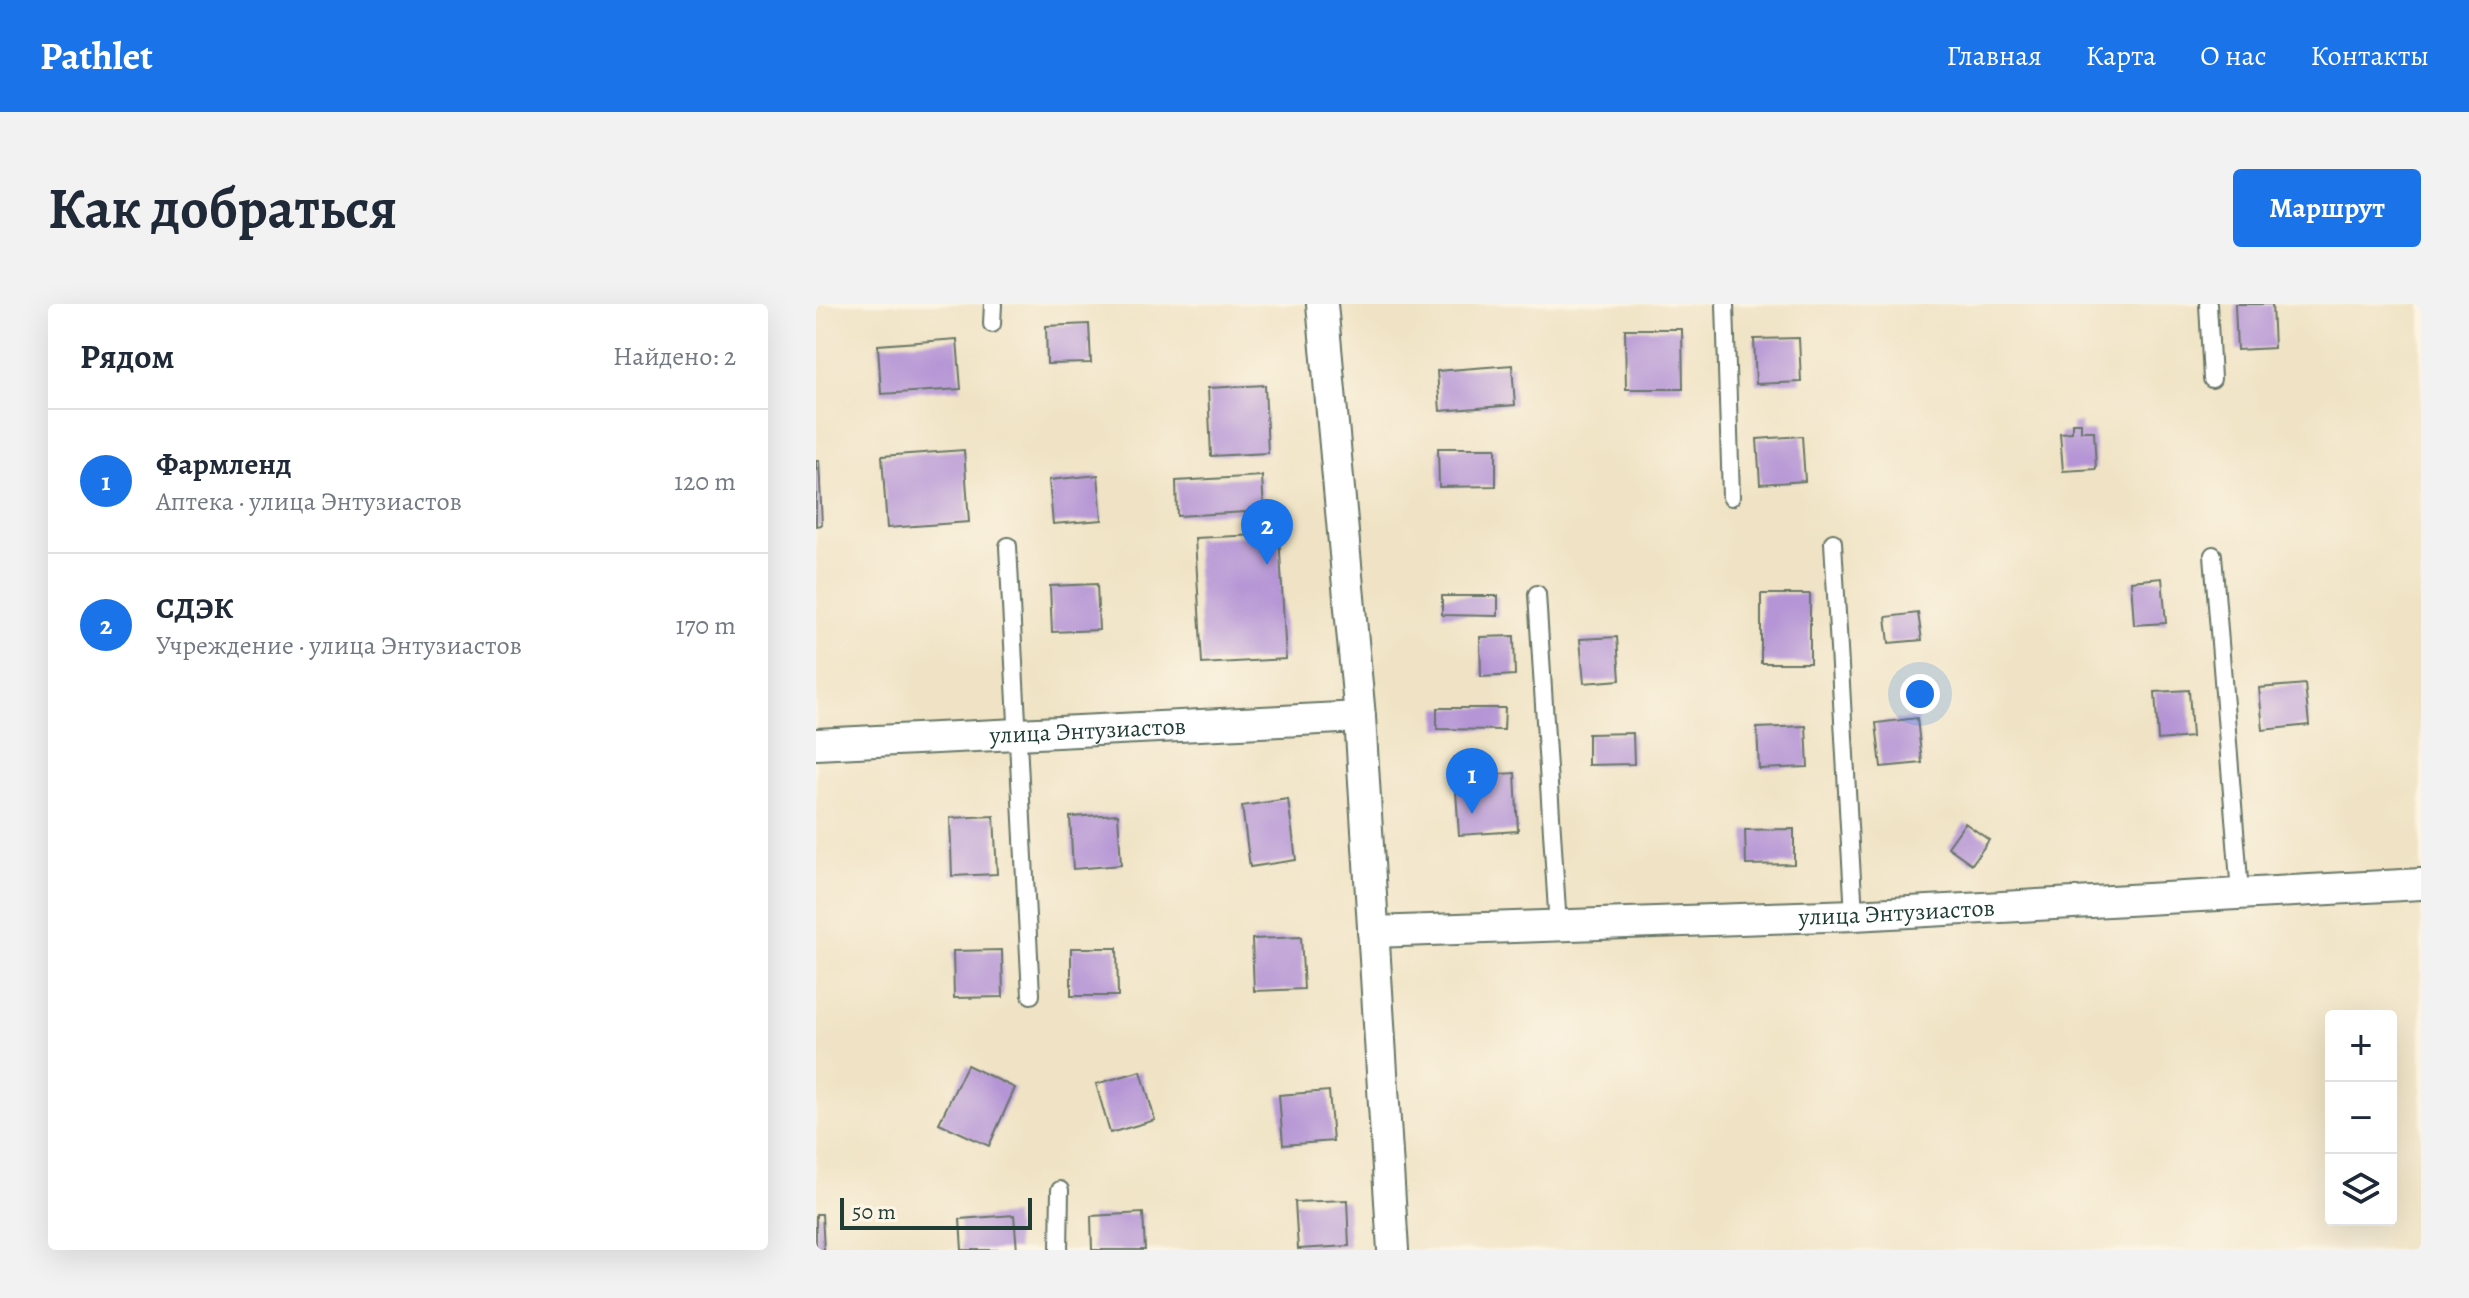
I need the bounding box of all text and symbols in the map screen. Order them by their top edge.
text: Pathlet [40,30,153,82]
text: Главная [1946,37,2042,75]
text: Карта [2086,37,2156,75]
text: О нас [2200,37,2267,75]
text: Контакты [2311,37,2429,75]
button: Маршрут [2233,169,2421,247]
text: Как добраться [48,170,397,246]
text: Рядом [80,333,174,380]
text: Найдено: 2 [613,339,736,374]
text: Фармленд [156,444,291,484]
text: 1 [101,464,111,499]
text: 120 m [674,464,736,499]
text: Аптека · улица Энтузиастов [156,484,462,519]
pin: 2 [1241,499,1293,565]
text: СДЭК [156,588,234,628]
text: 2 [100,608,112,643]
text: 170 m [676,608,736,643]
text: Учреждение · улица Энтузиастов [156,628,522,663]
your location [1900,674,1940,714]
street label: улица Энтузиастов [988,710,1187,751]
pin: 1 [1446,748,1498,814]
street label: улица Энтузиастов [1797,891,1996,933]
map controls [2325,1010,2397,1226]
button: + [2325,1010,2397,1082]
button: − [2325,1082,2397,1154]
button: layers [2325,1154,2397,1226]
scale bar [840,1194,1032,1230]
text: 50 m [852,1197,896,1227]

